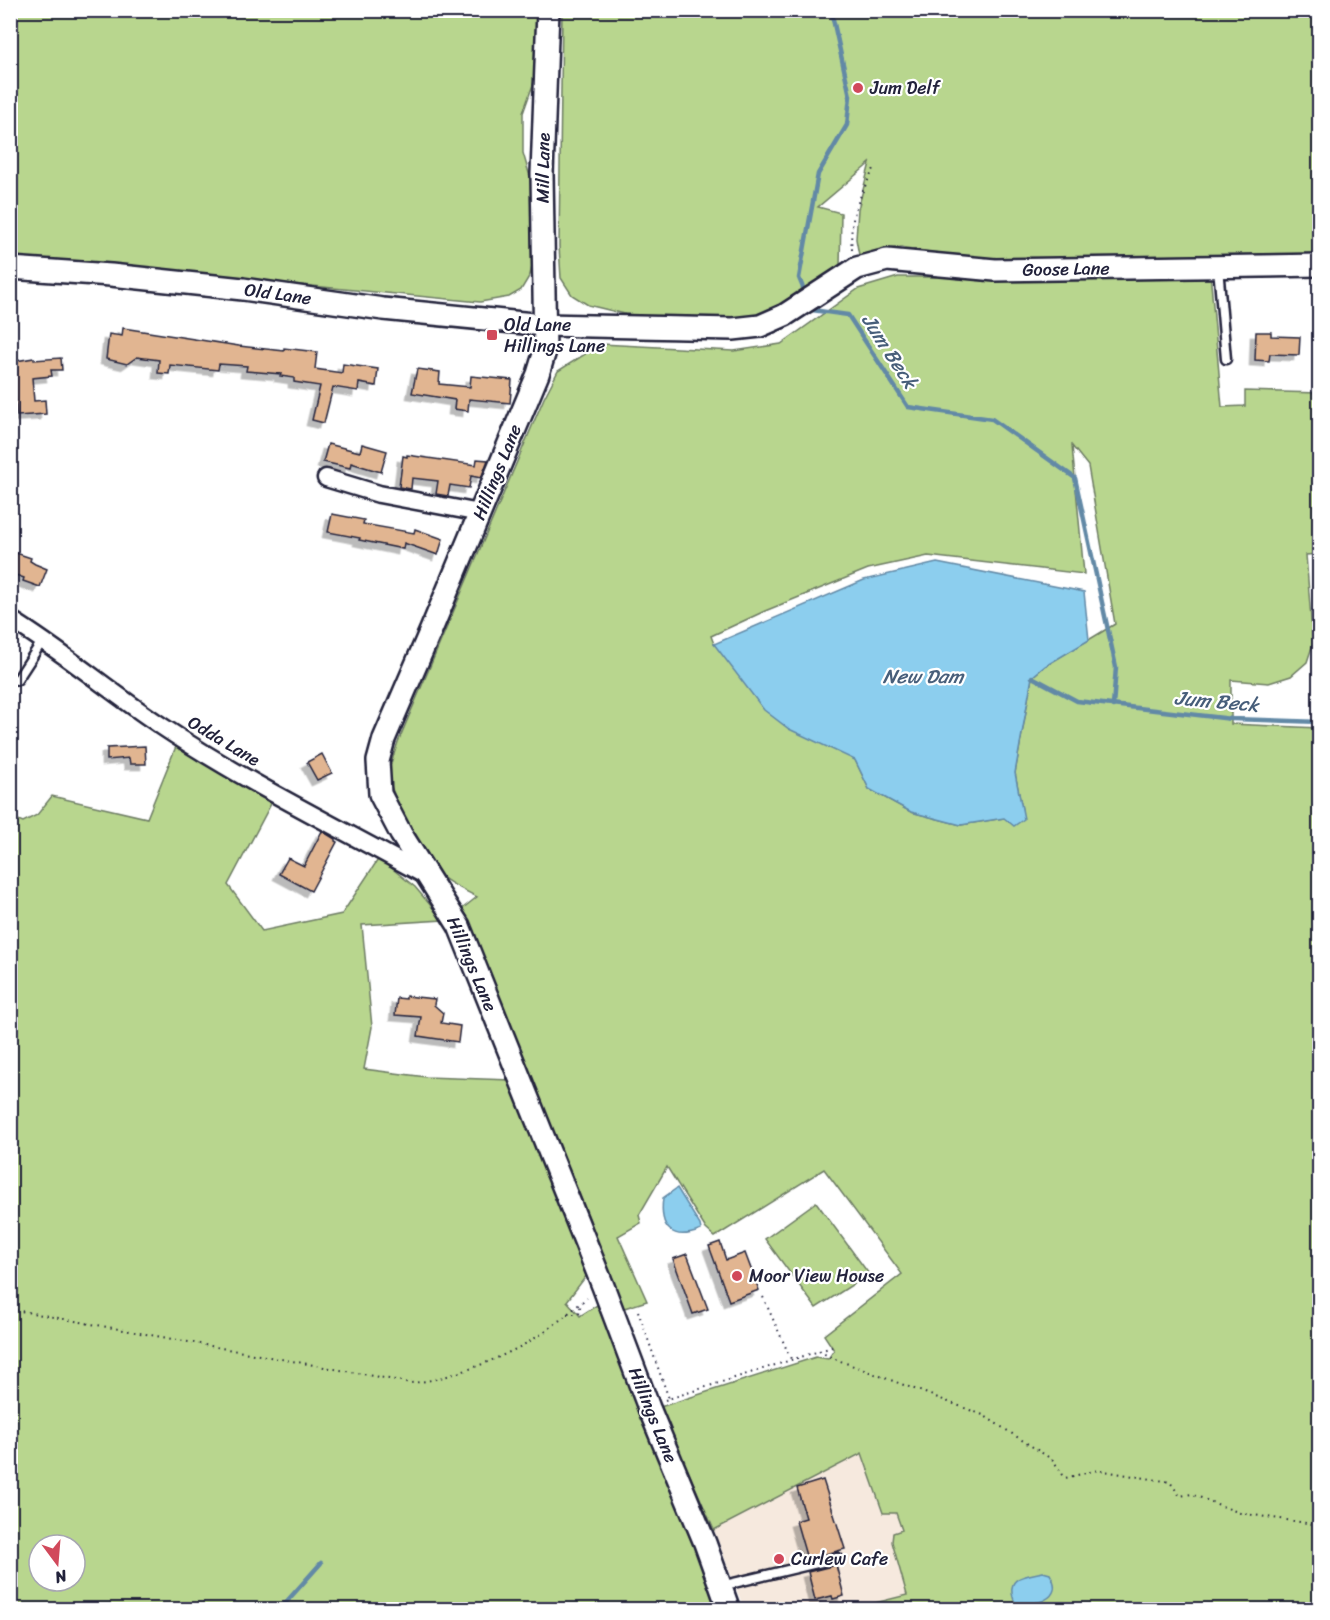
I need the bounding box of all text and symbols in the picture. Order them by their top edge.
place label: Jum Delf [869,72,942,104]
marker: Jum Delf [851,81,865,95]
street label: Mill Lane [526,132,560,203]
street label: Goose Lane [1022,252,1110,286]
street label: Old Lane [242,273,314,315]
water label: Jum Beck [852,306,928,397]
place label: Old Lane Hillings Lane [504,309,605,362]
marker: Old Lane Hillings Lane [485,328,499,342]
street label: Hillings Lane [463,419,531,525]
water label: New Dam [883,659,965,694]
water label: Jum Beck [1173,680,1262,723]
street label: Odda Lane [181,707,267,776]
street label: Hillings Lane [438,911,506,1017]
place label: Moor View House [749,1260,884,1292]
marker: Moor View House [730,1269,744,1283]
street label: Hillings Lane [619,1362,687,1468]
north arrow [27,1533,87,1593]
place label: Curlew Cafe [791,1543,888,1575]
marker: Curlew Cafe [772,1552,786,1566]
text: N [51,1561,71,1593]

